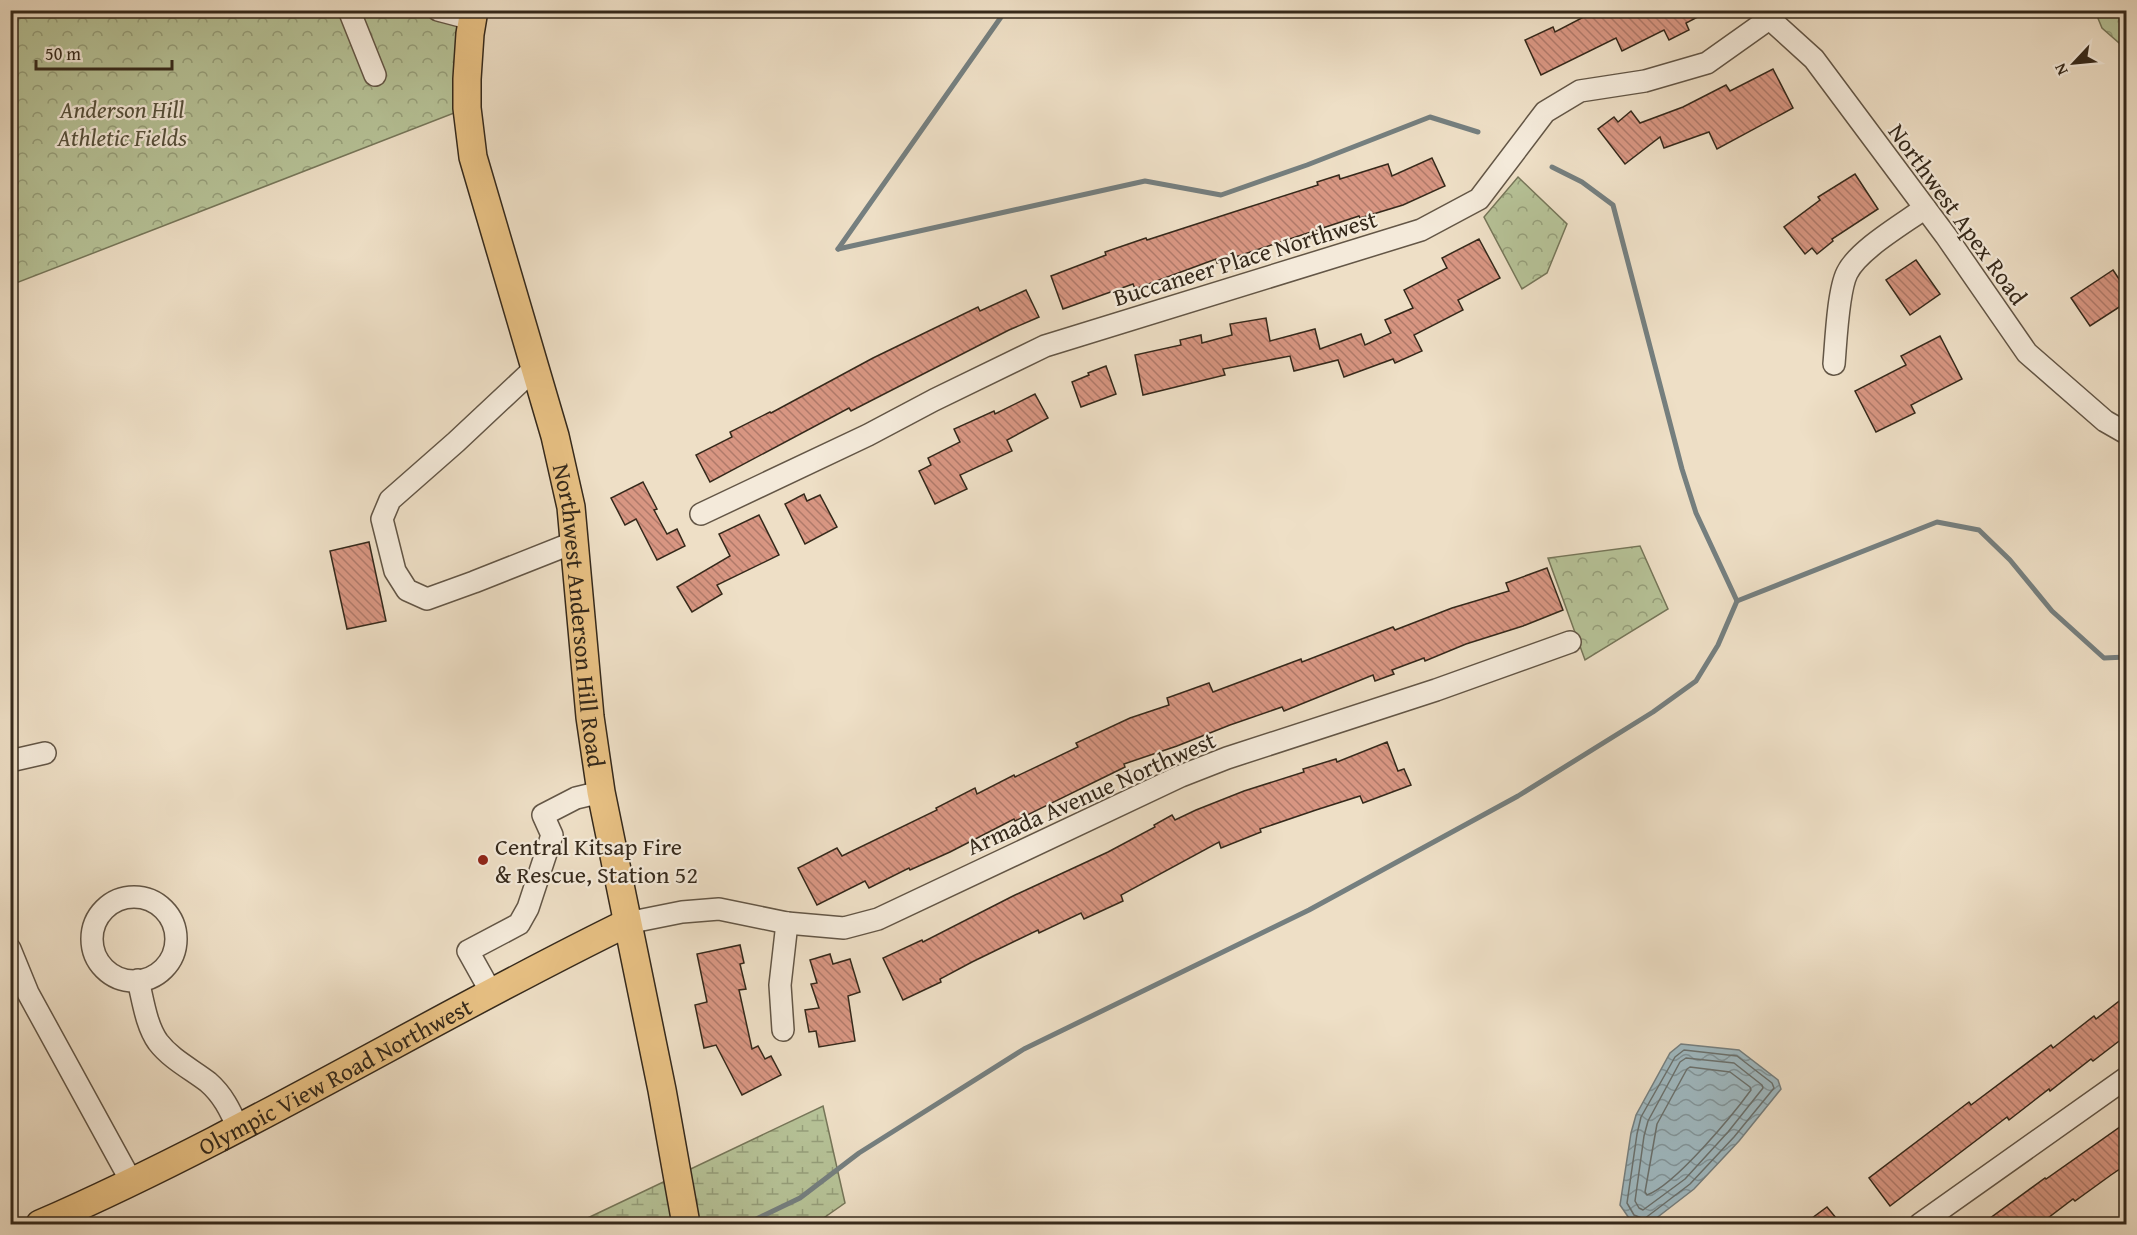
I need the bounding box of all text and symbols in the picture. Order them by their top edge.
scale bar [36,33,172,71]
north arrow [2044,33,2104,93]
text: 50 m [45,40,81,67]
text: N [2047,59,2074,80]
park label: Anderson Hill Athletic Fields [56,92,187,155]
street label: Northwest Apex Road [1880,116,2036,312]
street label: Buccaneer Place Northwest [1109,201,1382,315]
street label: Northwest Anderson Hill Road [544,460,615,770]
street label: Armada Avenue Northwest [961,722,1222,864]
place label: Central Kitsap Fire & Rescue, Station 52 [495,829,698,892]
marker: Central Kitsap Fire & Rescue, Station 52 [476,853,490,867]
street label: Olympic View Road Northwest [192,988,478,1164]

